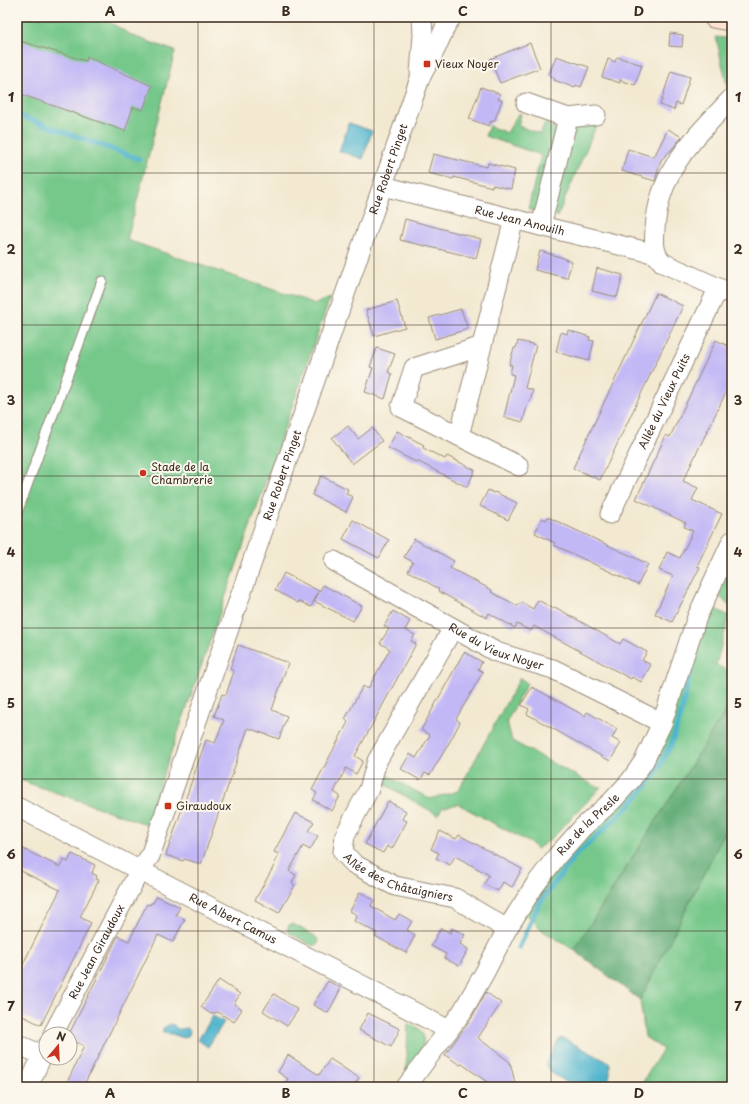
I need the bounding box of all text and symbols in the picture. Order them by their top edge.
text: A [105,1,115,20]
text: B [282,1,291,20]
text: C [458,1,468,20]
text: D [634,1,644,20]
place label: Vieux Noyer [435,55,499,72]
marker: Vieux Noyer [422,59,432,69]
text: 1 [8,87,14,106]
text: 1 [735,87,741,106]
street label: Rue Robert Pinget [364,121,412,216]
street label: Rue Jean Anouilh [473,201,566,239]
text: 2 [6,239,16,258]
text: 2 [733,239,743,258]
street label: Allée du Vieux Puits [633,350,694,452]
text: 3 [7,390,16,409]
text: 3 [734,390,743,409]
street label: Rue Robert Pinget [258,427,305,523]
place label: Stade de la Chambrerie [151,458,213,488]
marker: Stade de la Chambrerie [138,468,148,478]
text: 4 [7,542,16,561]
text: 4 [734,542,743,561]
street label: Rue du Vieux Noyer [446,618,547,674]
text: 5 [7,693,15,712]
text: 5 [734,693,742,712]
street label: Rue de la Presle [552,789,623,859]
place label: Giraudoux [176,797,231,814]
marker: Giraudoux [163,801,173,811]
text: 6 [6,844,16,863]
text: 6 [733,844,743,863]
street label: Allée des Châtaigniers [340,849,455,905]
street label: Rue Albert Camus [186,888,280,948]
street label: Rue Jean Giraudoux [64,901,128,1002]
text: 7 [7,996,15,1015]
text: 7 [734,996,742,1015]
north arrow [38,1026,78,1066]
text: N [55,1027,69,1046]
text: A [105,1083,115,1102]
text: B [282,1083,291,1102]
text: C [458,1083,468,1102]
text: D [634,1083,644,1102]

